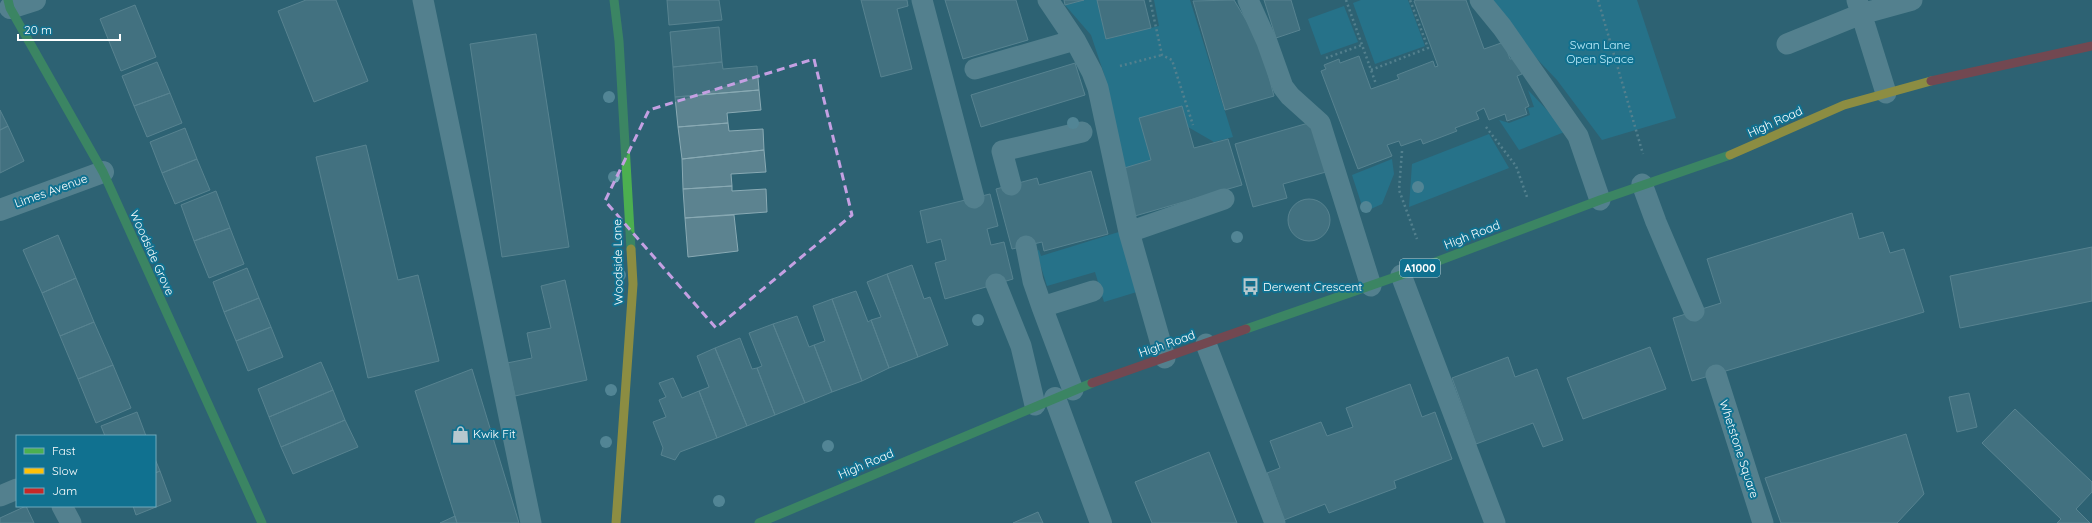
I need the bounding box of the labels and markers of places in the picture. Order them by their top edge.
bus stop icon: Derwent Crescent [1240,277,1260,297]
place label: Derwent Crescent [1263,279,1362,294]
shop icon: Kwik Fit [450,424,470,444]
place label: Kwik Fit [473,426,516,441]

